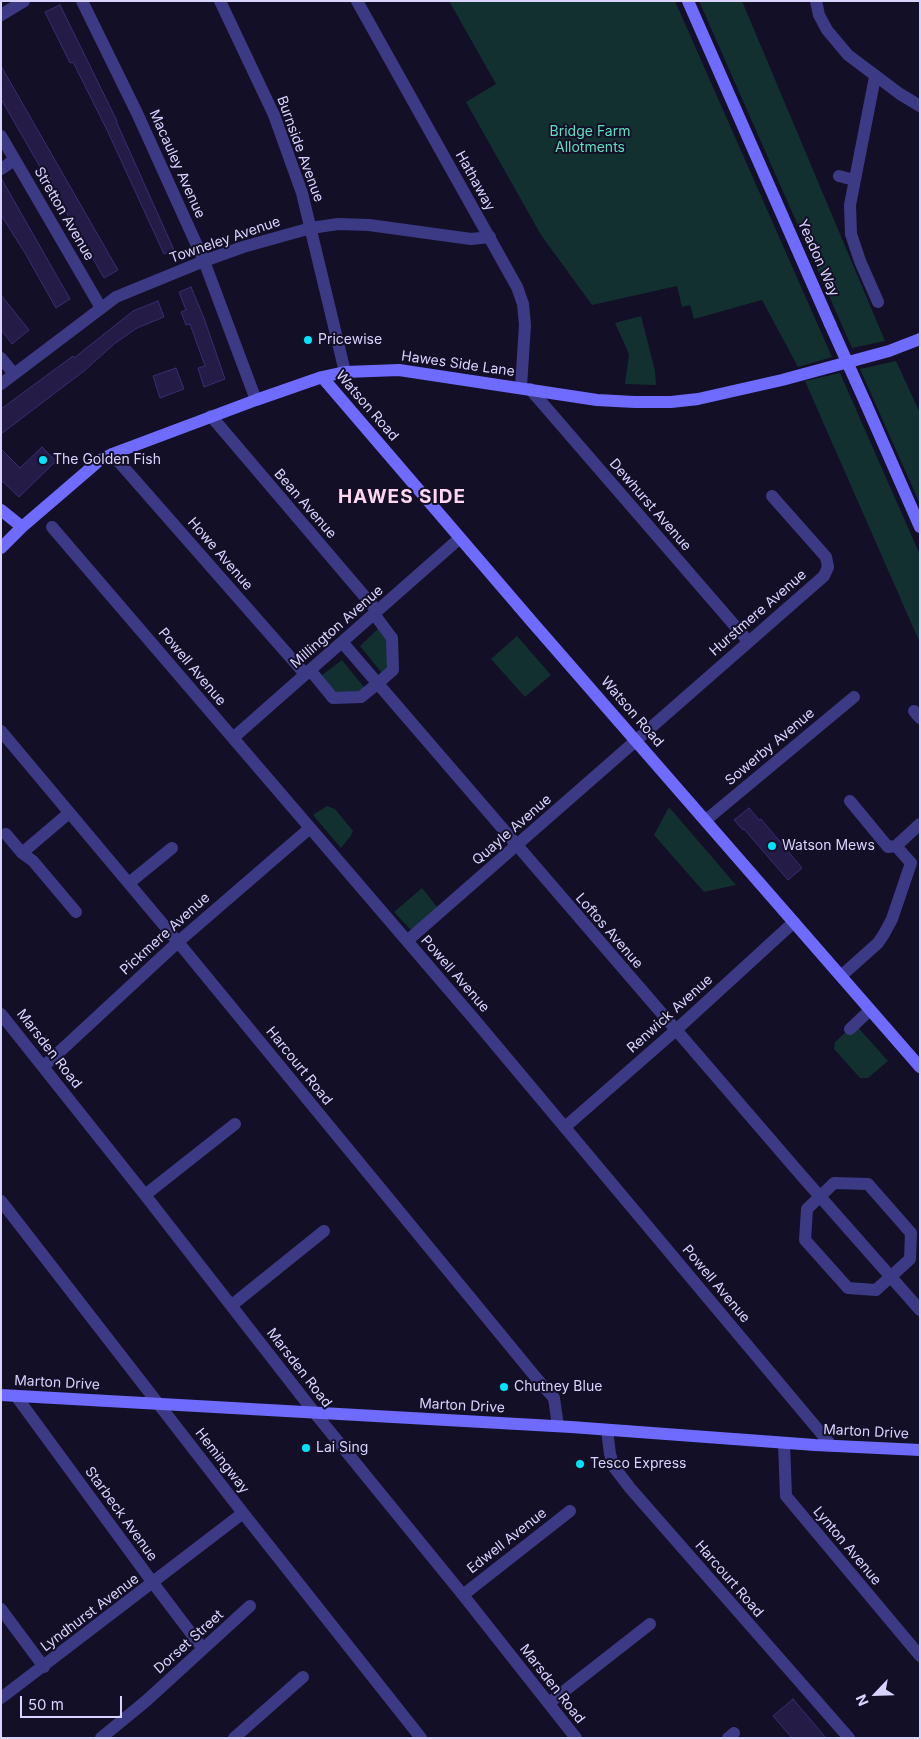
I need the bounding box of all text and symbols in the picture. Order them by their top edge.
street label: Burnside Avenue [273,94,327,204]
street label: Macauley Avenue [146,107,208,221]
park label: Bridge Farm Allotments [550,124,630,156]
street label: Hathaway [452,148,498,214]
street label: Stretton Avenue [30,164,98,264]
street label: Towneley Avenue [167,213,283,267]
street label: Yeadon Way [794,217,842,299]
place label: Pricewise [318,332,382,348]
marker: Pricewise [302,334,314,346]
street label: Hawes Side Lane [400,348,516,380]
street label: Watson Road [332,368,402,444]
place label: The Golden Fish [53,452,161,468]
marker: The Golden Fish [37,454,49,466]
street label: Dewhurst Avenue [605,456,695,554]
street label: Bean Avenue [270,466,340,542]
district label: HAWES SIDE [337,486,467,508]
street label: Howe Avenue [184,514,256,594]
street label: Hurstmere Avenue [706,566,810,660]
street label: Millington Avenue [287,582,387,672]
street label: Powell Avenue [155,625,229,709]
street label: Watson Road [597,674,667,750]
street label: Sowerby Avenue [722,705,818,789]
street label: Quayle Avenue [469,791,555,869]
place label: Watson Mews [782,838,875,854]
marker: Watson Mews [766,840,778,852]
street label: Pickmere Avenue [117,889,213,979]
street label: Loftos Avenue [572,890,646,972]
street label: Powell Avenue [417,932,493,1016]
street label: Renwick Avenue [624,971,716,1057]
street label: Marsden Road [13,1006,85,1092]
street label: Harcourt Road [262,1024,336,1108]
street label: Powell Avenue [679,1242,753,1326]
street label: Marsden Road [263,1325,335,1411]
street label: Marton Drive [14,1372,100,1394]
place label: Chutney Blue [514,1379,602,1395]
marker: Chutney Blue [498,1381,510,1393]
street label: Marton Drive [419,1395,505,1417]
street label: Marton Drive [823,1421,909,1443]
street label: Hemingway [191,1425,253,1497]
place label: Lai Sing [316,1440,368,1456]
marker: Lai Sing [300,1442,312,1454]
place label: Tesco Express [590,1456,686,1472]
marker: Tesco Express [574,1458,586,1470]
street label: Starbeck Avenue [81,1464,161,1564]
street label: Lynton Avenue [809,1503,885,1589]
street label: Edwell Avenue [464,1505,550,1577]
street label: Harcourt Road [691,1537,767,1621]
street label: Lyndhurst Avenue [38,1571,142,1655]
street label: Dorset Street [151,1607,227,1677]
street label: Marsden Road [516,1641,588,1727]
north arrow [851,1669,901,1719]
scale bar [22,1686,125,1718]
text: N [852,1692,872,1709]
text: 50 m [28,1695,64,1714]

